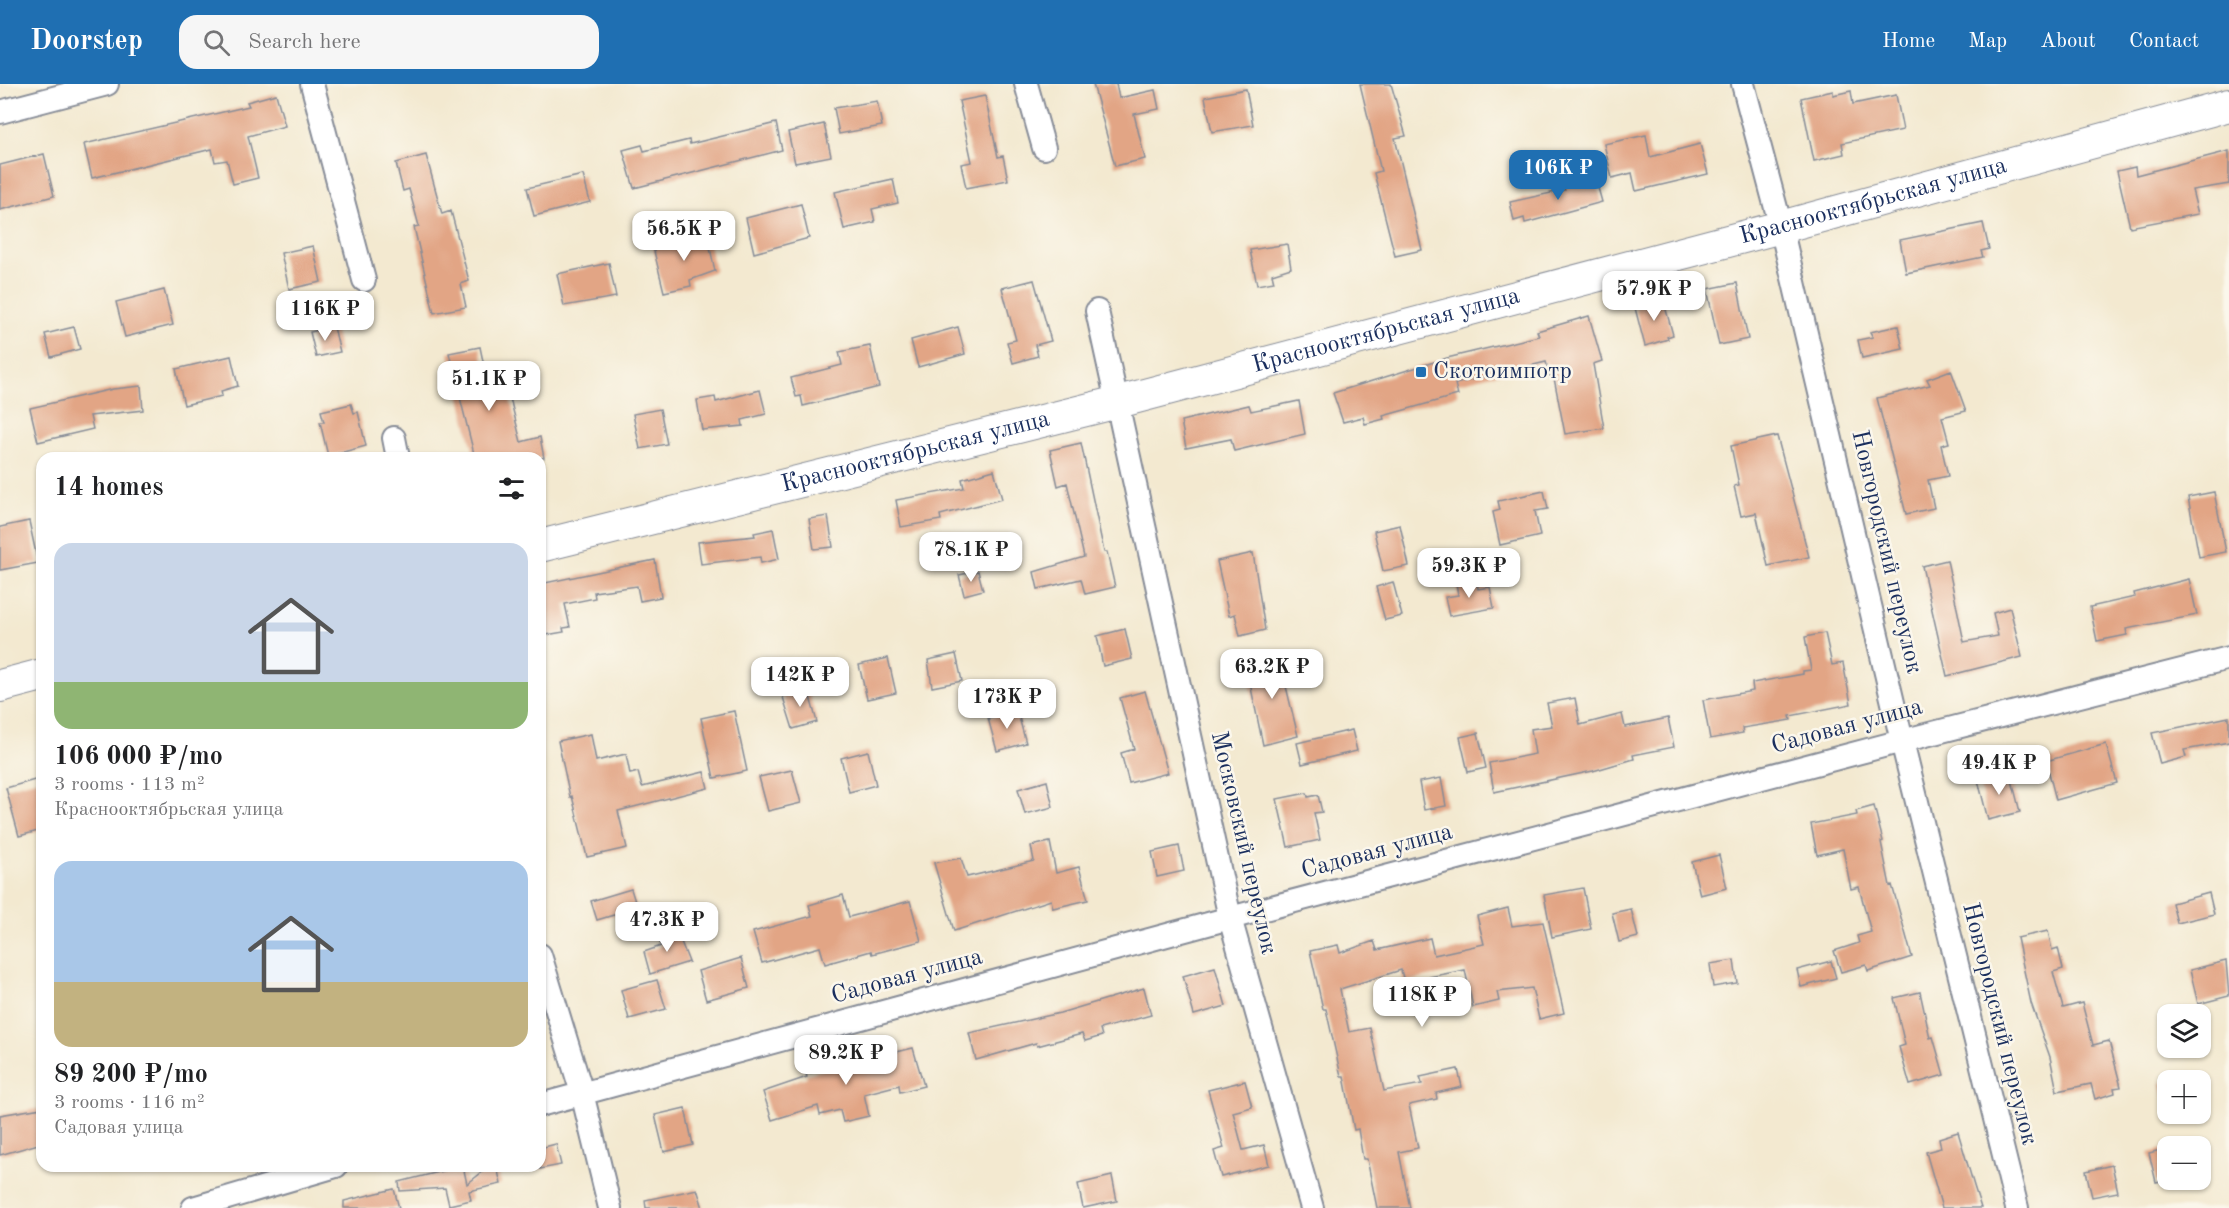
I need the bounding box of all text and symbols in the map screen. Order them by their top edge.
search box [179,15,599,69]
icon: search [200,26,233,59]
text: Doorstep [30,28,143,56]
text: Search here [248,31,361,53]
text: Home [1882,31,1935,52]
text: Map [1968,31,2007,52]
text: About [2040,31,2096,52]
text: Contact [2129,31,2199,52]
pin: 106K ₽ [1509,150,1607,201]
street label: Краснооктябрьская улица [1737,154,2010,249]
text: 106K ₽ [1523,159,1593,179]
pin: 56.5K ₽ [629,211,739,262]
text: 56.5K ₽ [646,220,722,240]
pin: 57.9K ₽ [1599,271,1709,322]
text: 57.9K ₽ [1616,280,1692,300]
street label: Краснооктябрьская улица [1250,284,1523,378]
pin: 116K ₽ [276,291,374,342]
text: 116K ₽ [290,300,360,320]
place label: Скотоимпотр [1433,360,1572,384]
pin: 51.1K ₽ [434,361,544,412]
marker: Скотоимпотр [1414,365,1428,379]
text: 51.1K ₽ [451,370,527,390]
street label: Краснооктябрьская улица [779,407,1052,497]
street label: Новгородский переулок [1846,428,1926,676]
icon: filters [495,472,528,505]
text: 14 homes [54,475,163,501]
pin: 78.1K ₽ [916,532,1026,583]
text: 78.1K ₽ [933,541,1009,561]
pin: 59.3K ₽ [1414,548,1524,599]
text: 59.3K ₽ [1431,557,1507,577]
icon: home [237,582,345,690]
pin: 63.2K ₽ [1217,649,1327,700]
pin: 142K ₽ [751,657,849,708]
text: 63.2K ₽ [1234,658,1310,678]
text: 142K ₽ [765,666,835,686]
pin: 173K ₽ [958,679,1056,730]
text: 173K ₽ [972,688,1042,708]
street label: Садовая улица [1769,695,1925,759]
street label: Московский переулок [1206,729,1280,957]
text: 106 000 ₽/mo [54,744,223,770]
pin: 49.4K ₽ [1944,745,2054,796]
text: 49.4K ₽ [1961,754,2037,774]
text: 3 rooms · 113 m² [54,775,204,795]
text: Краснооктябрьская улица [54,800,284,820]
street label: Садовая улица [1299,820,1455,884]
icon: home [237,900,345,1008]
street label: Новгородский переулок [1957,900,2041,1148]
pin: 47.3K ₽ [612,902,722,953]
text: 47.3K ₽ [629,911,705,931]
street label: Садовая улица [829,945,985,1009]
pin: 118K ₽ [1373,977,1471,1028]
text: 118K ₽ [1387,986,1457,1006]
map controls [2157,1004,2211,1190]
button: layers [2157,1004,2211,1058]
pin: 89.2K ₽ [791,1035,901,1086]
text: 89.2K ₽ [808,1044,884,1064]
text: 89 200 ₽/mo [54,1062,208,1088]
button: + [2157,1070,2211,1124]
text: 3 rooms · 116 m² [54,1093,204,1113]
text: Садовая улица [54,1118,184,1138]
button: − [2157,1136,2211,1190]

